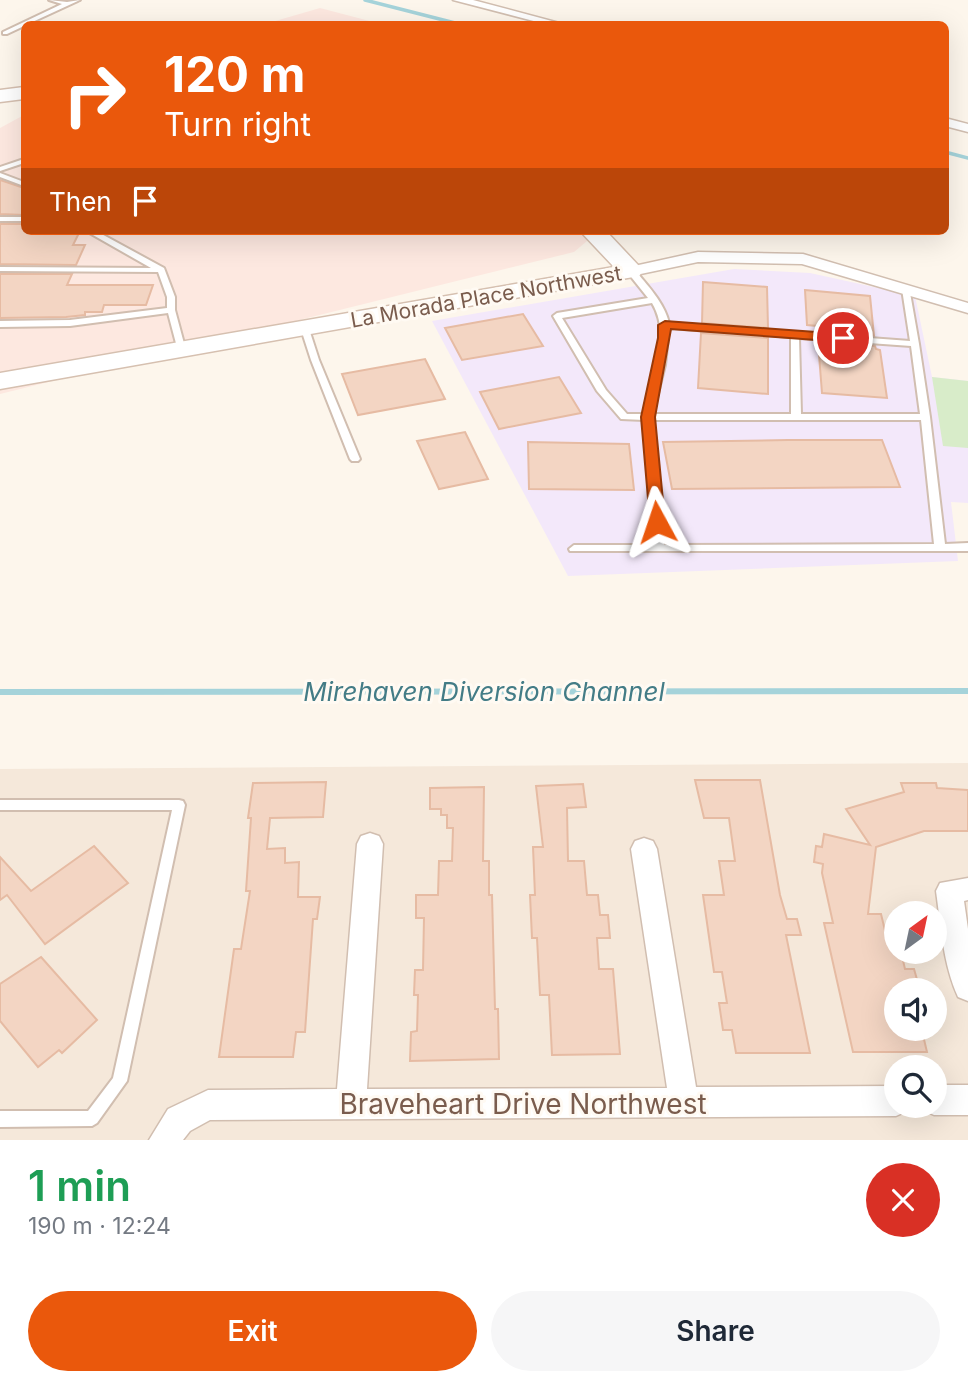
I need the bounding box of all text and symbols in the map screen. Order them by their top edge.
text: 120 m [164,45,305,104]
icon: right [49,49,140,140]
text: Turn right [164,105,311,144]
icon: arrive [126,182,164,220]
text: Then [49,186,112,217]
street label: La Morada Place Northwest [348,260,624,333]
pin [813,308,873,368]
icon: arrive [824,319,862,357]
position arrow [620,485,694,559]
water label: Mirehaven Diversion Channel [303,676,665,707]
north arrow [884,901,947,964]
map controls [884,901,947,1118]
button: sound [884,978,947,1041]
button: search [884,1055,947,1118]
street label: Braveheart Drive Northwest [339,1087,707,1121]
text: 1 min [28,1160,131,1211]
button: close [866,1163,940,1237]
text: 190 m · 12:24 [28,1212,171,1240]
button: Exit [28,1291,477,1371]
button: Share [491,1291,940,1371]

